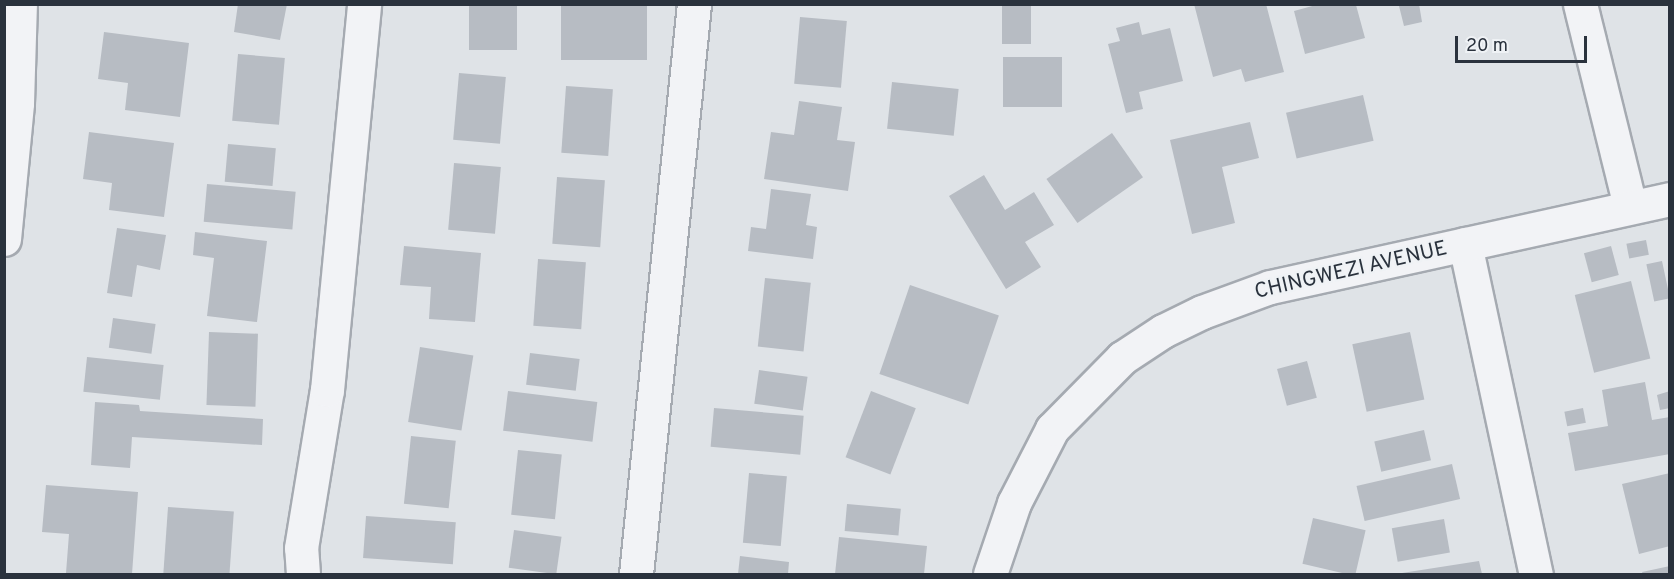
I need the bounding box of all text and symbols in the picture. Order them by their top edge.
scale bar [1458,24,1590,62]
text: 20 m [1466,35,1508,58]
street label: CHINGWEZI AVENUE [1252,236,1450,306]

